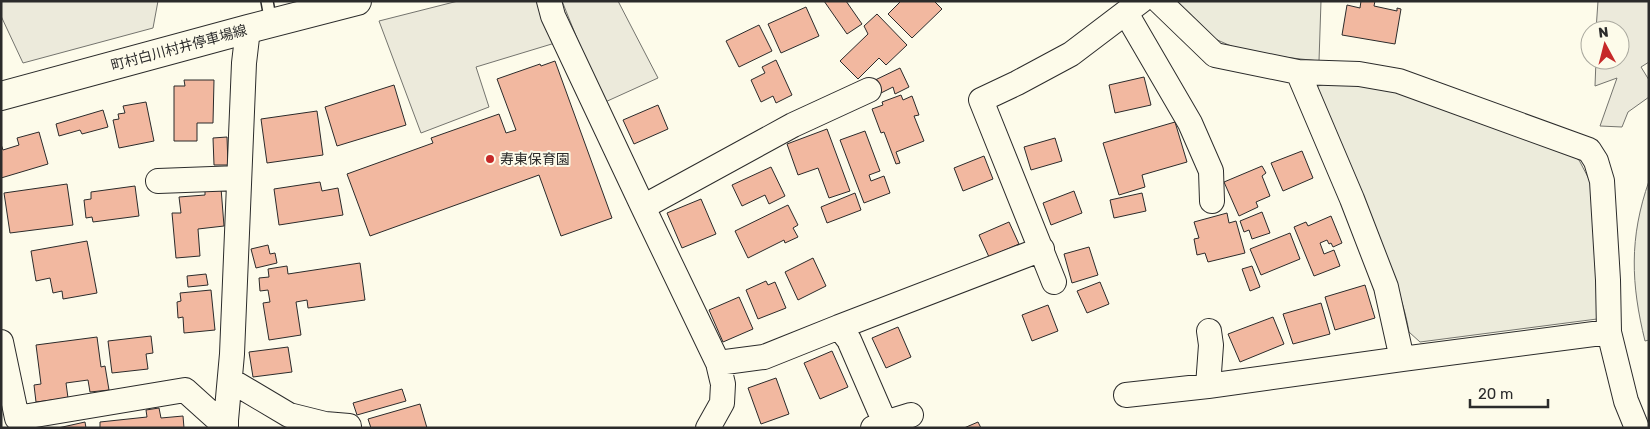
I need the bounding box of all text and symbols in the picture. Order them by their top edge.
north arrow [1580,20,1630,70]
street label: 町村白川村井停車場線 [109,22,249,74]
text: N [1597,24,1610,42]
place label: 寿東保育園 [500,151,570,168]
marker: 寿東保育園 [484,153,496,165]
scale bar [1470,376,1548,408]
text: 20 m [1478,385,1513,403]

